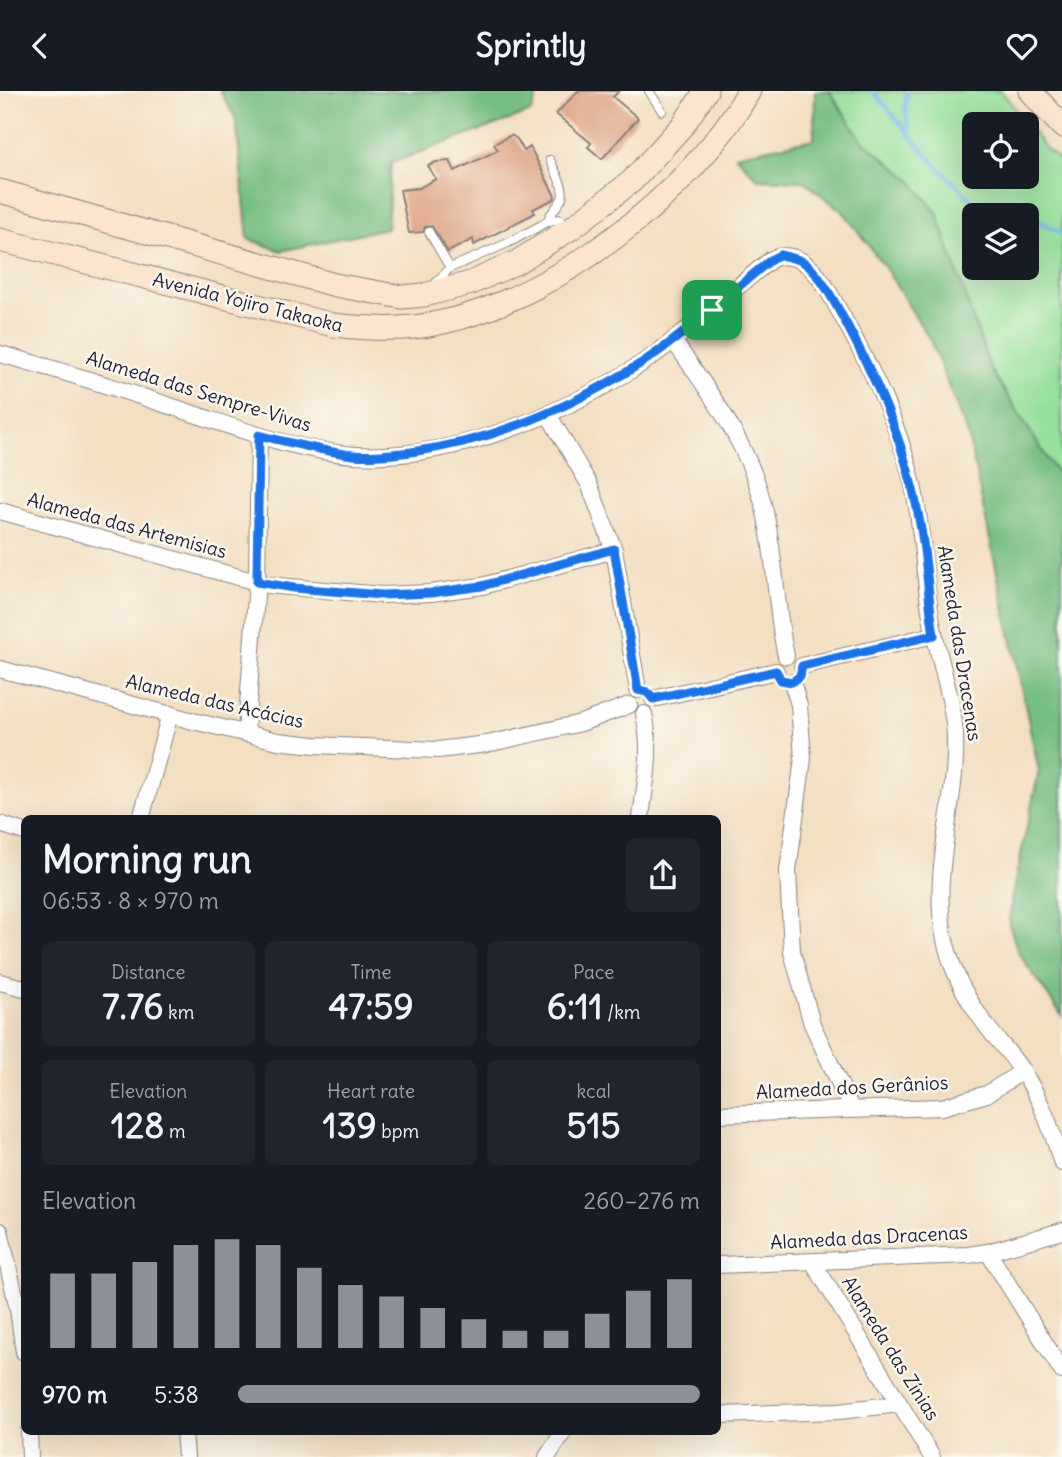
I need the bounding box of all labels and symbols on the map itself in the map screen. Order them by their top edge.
street label: Avenida Yojiro Takaoka [150,267,346,337]
pin [682,280,742,340]
street label: Alameda das Sempre-Vivas [84,345,314,437]
street label: Alameda das Artemisias [25,487,229,563]
street label: Alameda das Dracenas [933,543,987,743]
street label: Alameda das Acácias [124,669,306,733]
street label: Alameda dos Gerânios [755,1070,949,1104]
street label: Alameda das Dracenas [770,1220,968,1254]
street label: Alameda das Zínias [837,1271,945,1425]

